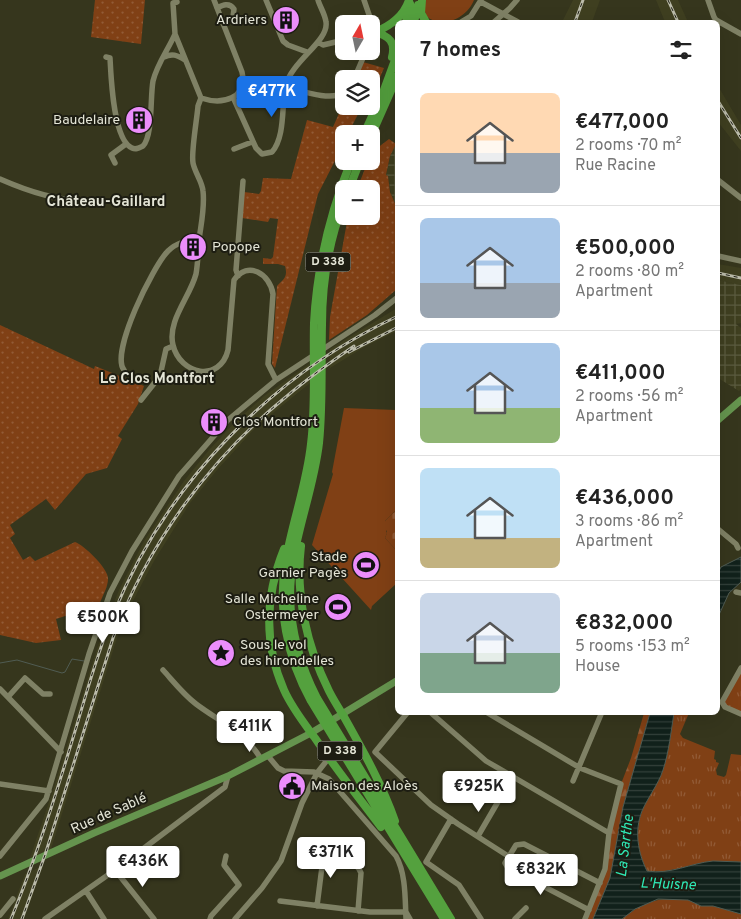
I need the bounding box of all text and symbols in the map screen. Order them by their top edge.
building icon: Ardriers [271,5,301,35]
place label: Ardriers [216,12,267,29]
north arrow [335,15,380,60]
map controls [335,15,380,225]
icon: filters [667,36,695,64]
text: 7 homes [420,37,501,64]
button: layers [335,70,380,115]
pin: €477K [237,76,307,118]
text: €477K [248,82,296,102]
building icon: Baudelaire [124,105,154,135]
text: €477,000 [575,109,669,136]
place label: Baudelaire [53,112,120,129]
icon: home [460,113,520,173]
button: + [335,125,380,170]
text: 2 rooms · 70 m² [575,136,682,156]
text: Rue Racine [575,156,656,176]
button: − [335,180,380,225]
district label: Château-Gaillard [47,193,165,212]
building icon: Popope [178,232,208,262]
text: €500,000 [575,235,676,262]
icon: home [460,238,520,298]
place label: Popope [212,239,260,256]
road number: D 338 [306,252,350,272]
text: 2 rooms · 80 m² [575,262,684,282]
text: Apartment [575,282,653,302]
text: €411,000 [575,360,666,387]
icon: home [460,363,520,423]
district label: Le Clos Montfort [100,370,214,389]
text: 2 rooms · 56 m² [575,387,684,407]
building icon: Clos Montfort [199,407,229,437]
text: Apartment [575,407,653,427]
place label: Clos Montfort [233,414,318,431]
text: €436,000 [575,485,674,512]
icon: home [460,488,520,548]
text: 3 rooms · 86 m² [575,512,683,532]
text: Apartment [575,532,653,552]
place label: Stade Garnier Pagès [258,549,347,582]
sports icon: Stade Garnier Pagès [351,550,381,580]
place label: Salle Micheline Ostermeyer [225,591,320,624]
sports icon: Salle Micheline Ostermeyer [323,592,353,622]
pin: €500K [68,602,138,644]
text: €500K [77,608,129,628]
text: €832,000 [575,610,673,637]
icon: home [460,613,520,673]
place label: Sous le vol des hirondelles [240,637,334,670]
text: 5 rooms · 153 m² [575,637,690,657]
place icon: Sous le vol des hirondelles [206,638,236,668]
text: House [575,657,620,677]
pin: €411K [215,710,285,753]
text: €411K [228,717,272,737]
road number: D 338 [318,741,362,760]
pin: €925K [444,770,514,813]
public building icon: Maison des Aloès [277,771,307,801]
text: €925K [454,777,504,797]
place label: Maison des Aloès [311,778,418,795]
street label: Rue de Sablé [68,790,150,838]
water label: La Sarthe [613,814,639,878]
pin: €371K [296,836,366,879]
text: €371K [308,843,354,863]
pin: €436K [108,846,178,888]
text: €436K [117,852,169,872]
pin: €832K [506,854,576,896]
text: €832K [516,860,566,880]
water label: L'Huisne [640,875,697,895]

